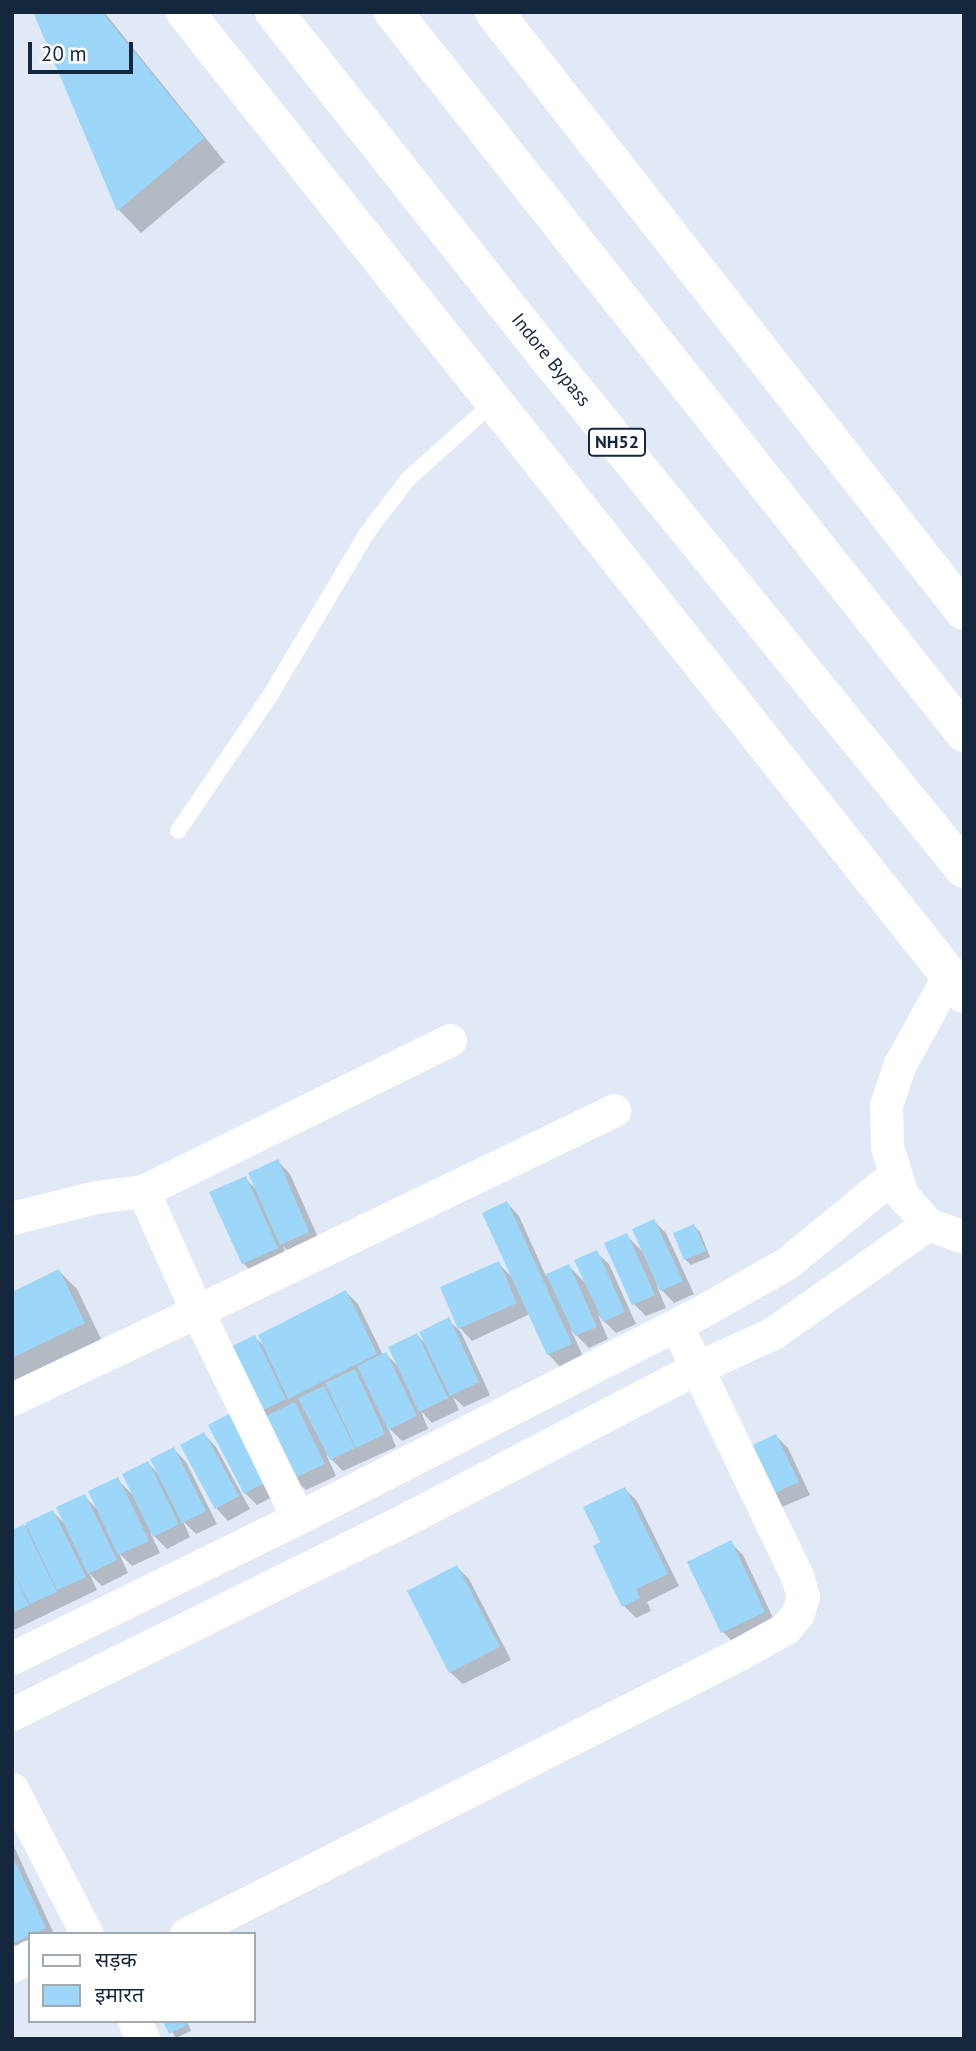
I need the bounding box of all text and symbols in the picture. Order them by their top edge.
scale bar [32,28,136,72]
text: 20 m [41,40,87,67]
street label: Indore Bypass [507,309,595,411]
road number: NH52 [587,428,647,457]
legend [28,1932,256,2023]
text: सड़क [95,1946,137,1973]
text: इमारत [95,1981,144,2008]

